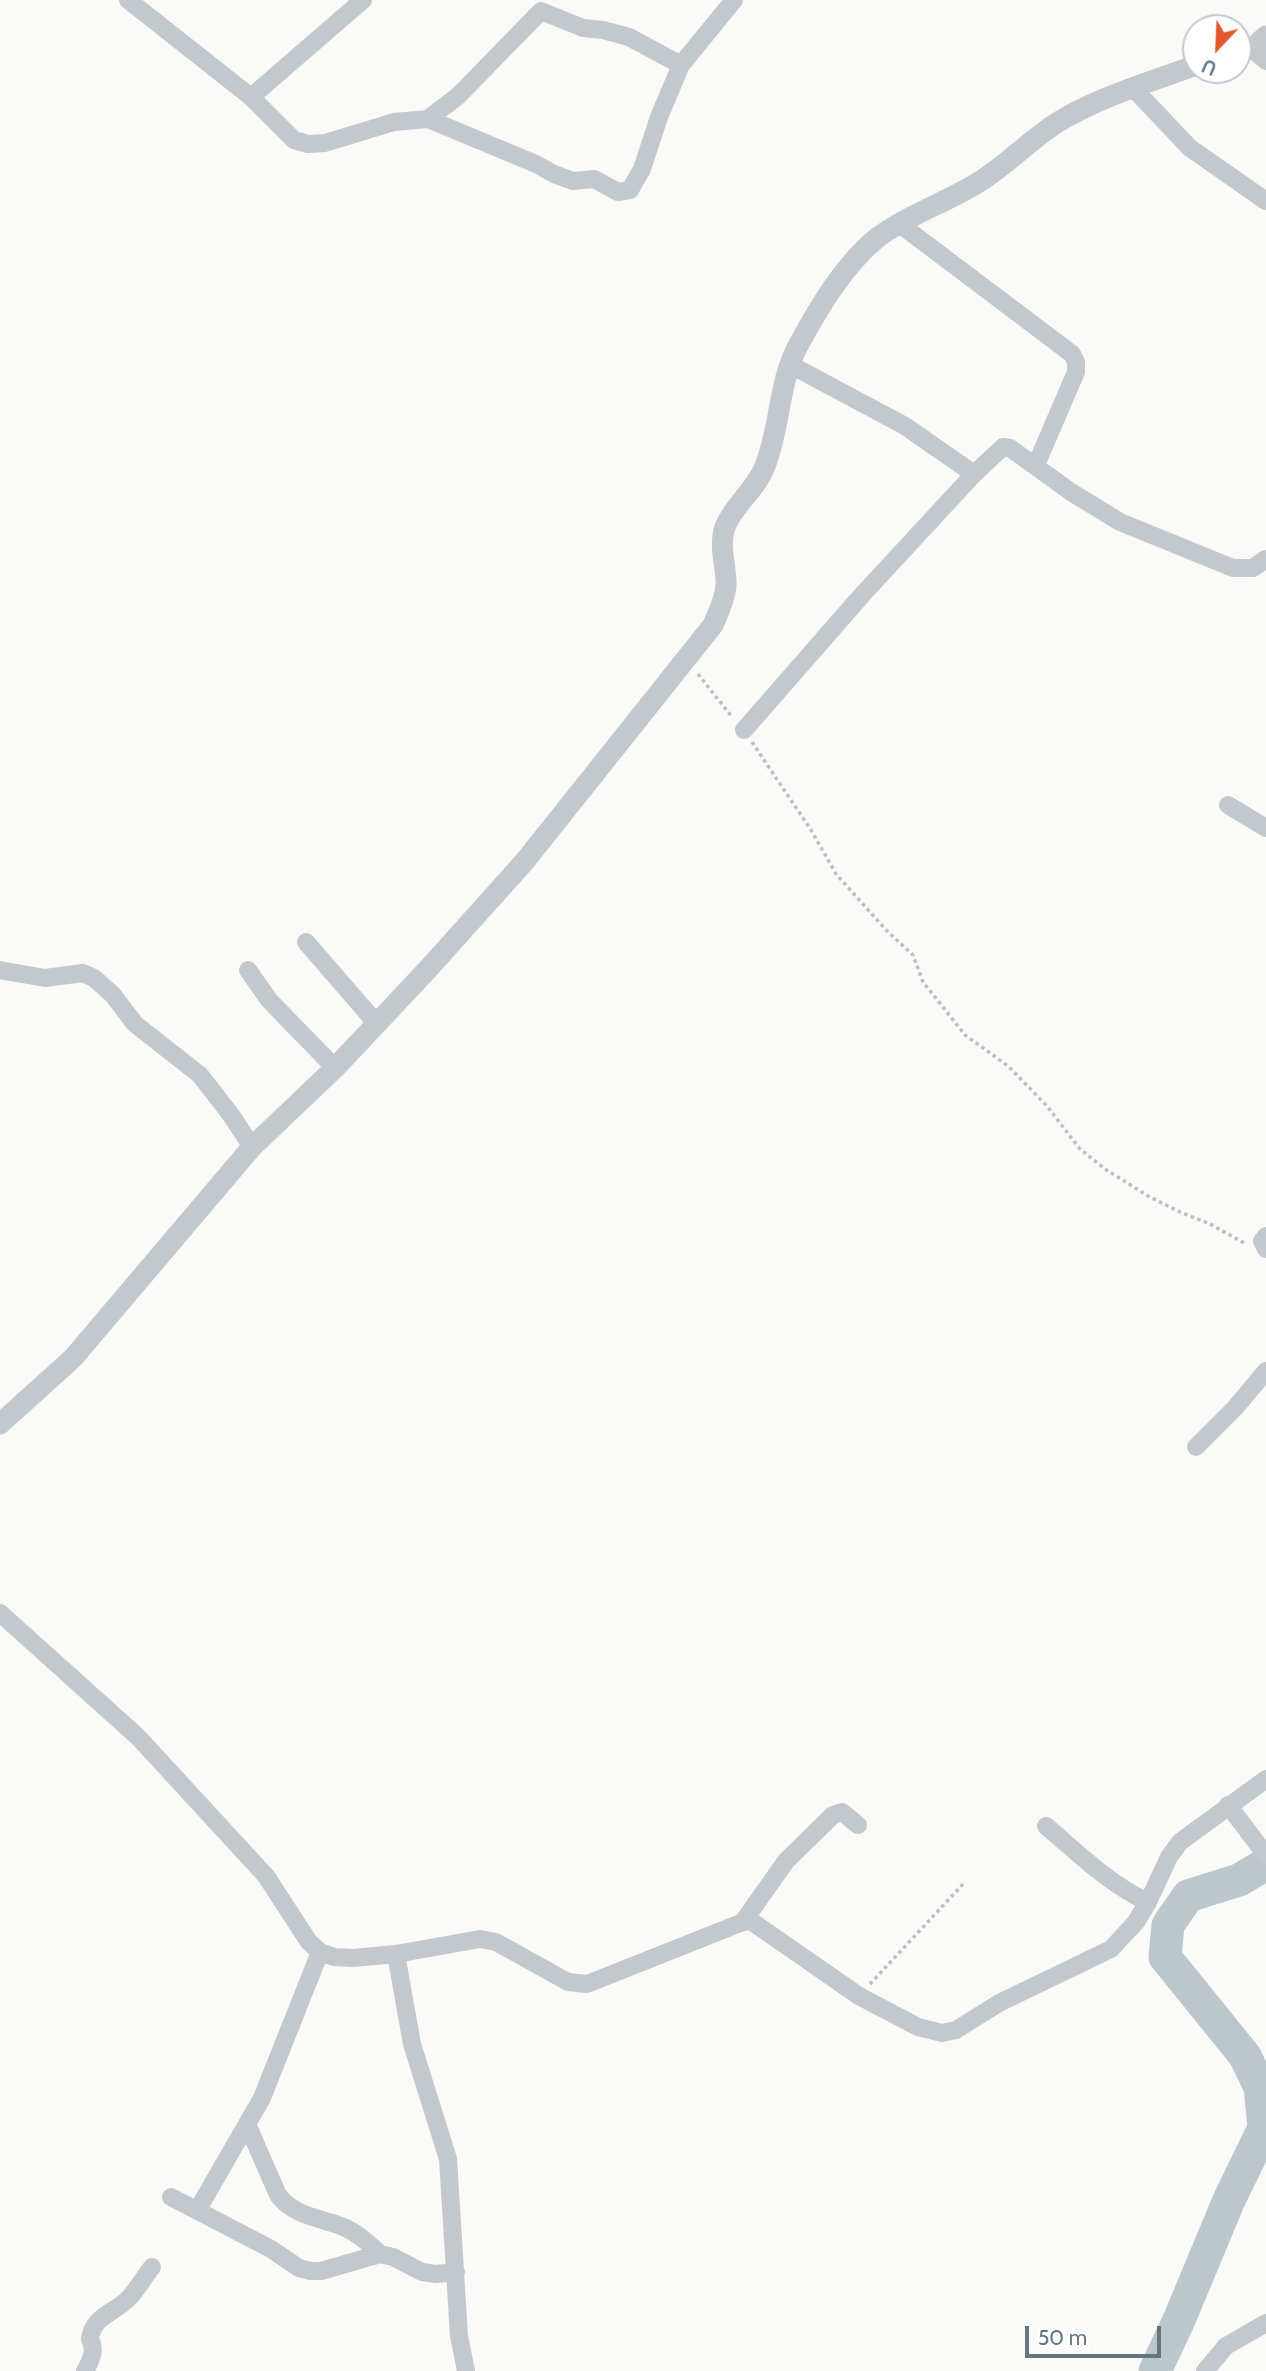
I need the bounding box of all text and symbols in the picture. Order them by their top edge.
north arrow [1182,14,1252,84]
text: U [1199,54,1220,80]
scale bar [1028,2312,1164,2356]
text: 50 m [1038,2325,1087,2350]

